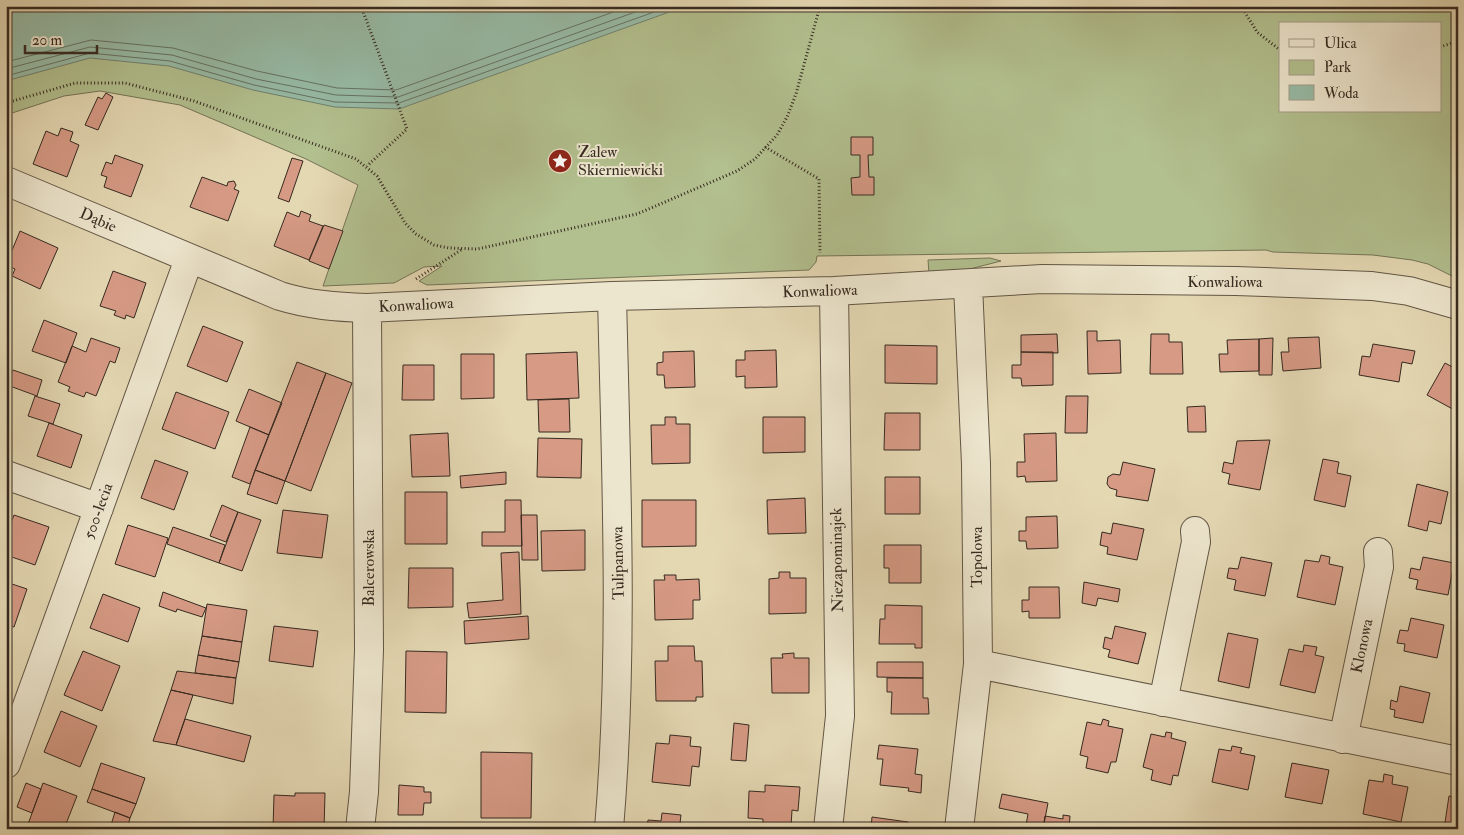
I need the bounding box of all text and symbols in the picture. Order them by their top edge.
scale bar [25,22,98,54]
legend [1279,22,1442,112]
text: 20 m [32,31,62,50]
text: Ulica [1324,34,1357,53]
text: Park [1324,58,1351,77]
text: Woda [1323,84,1360,103]
place label: Zalew Skierniewicki [578,142,663,180]
place icon: Zalew Skierniewicki [547,148,573,174]
street label: Dąbie [76,203,120,237]
street label: Konwaliowa [1187,272,1263,292]
street label: Konwaliowa [782,280,858,302]
street label: Konwaliowa [378,293,455,317]
street label: 500-lecia [79,480,117,542]
street label: Niezapominajek [826,507,849,613]
street label: Tulipanowa [607,526,630,600]
street label: Topolowa [967,526,988,588]
street label: Balcerowska [359,529,379,607]
street label: Klonowa [1346,617,1378,675]

